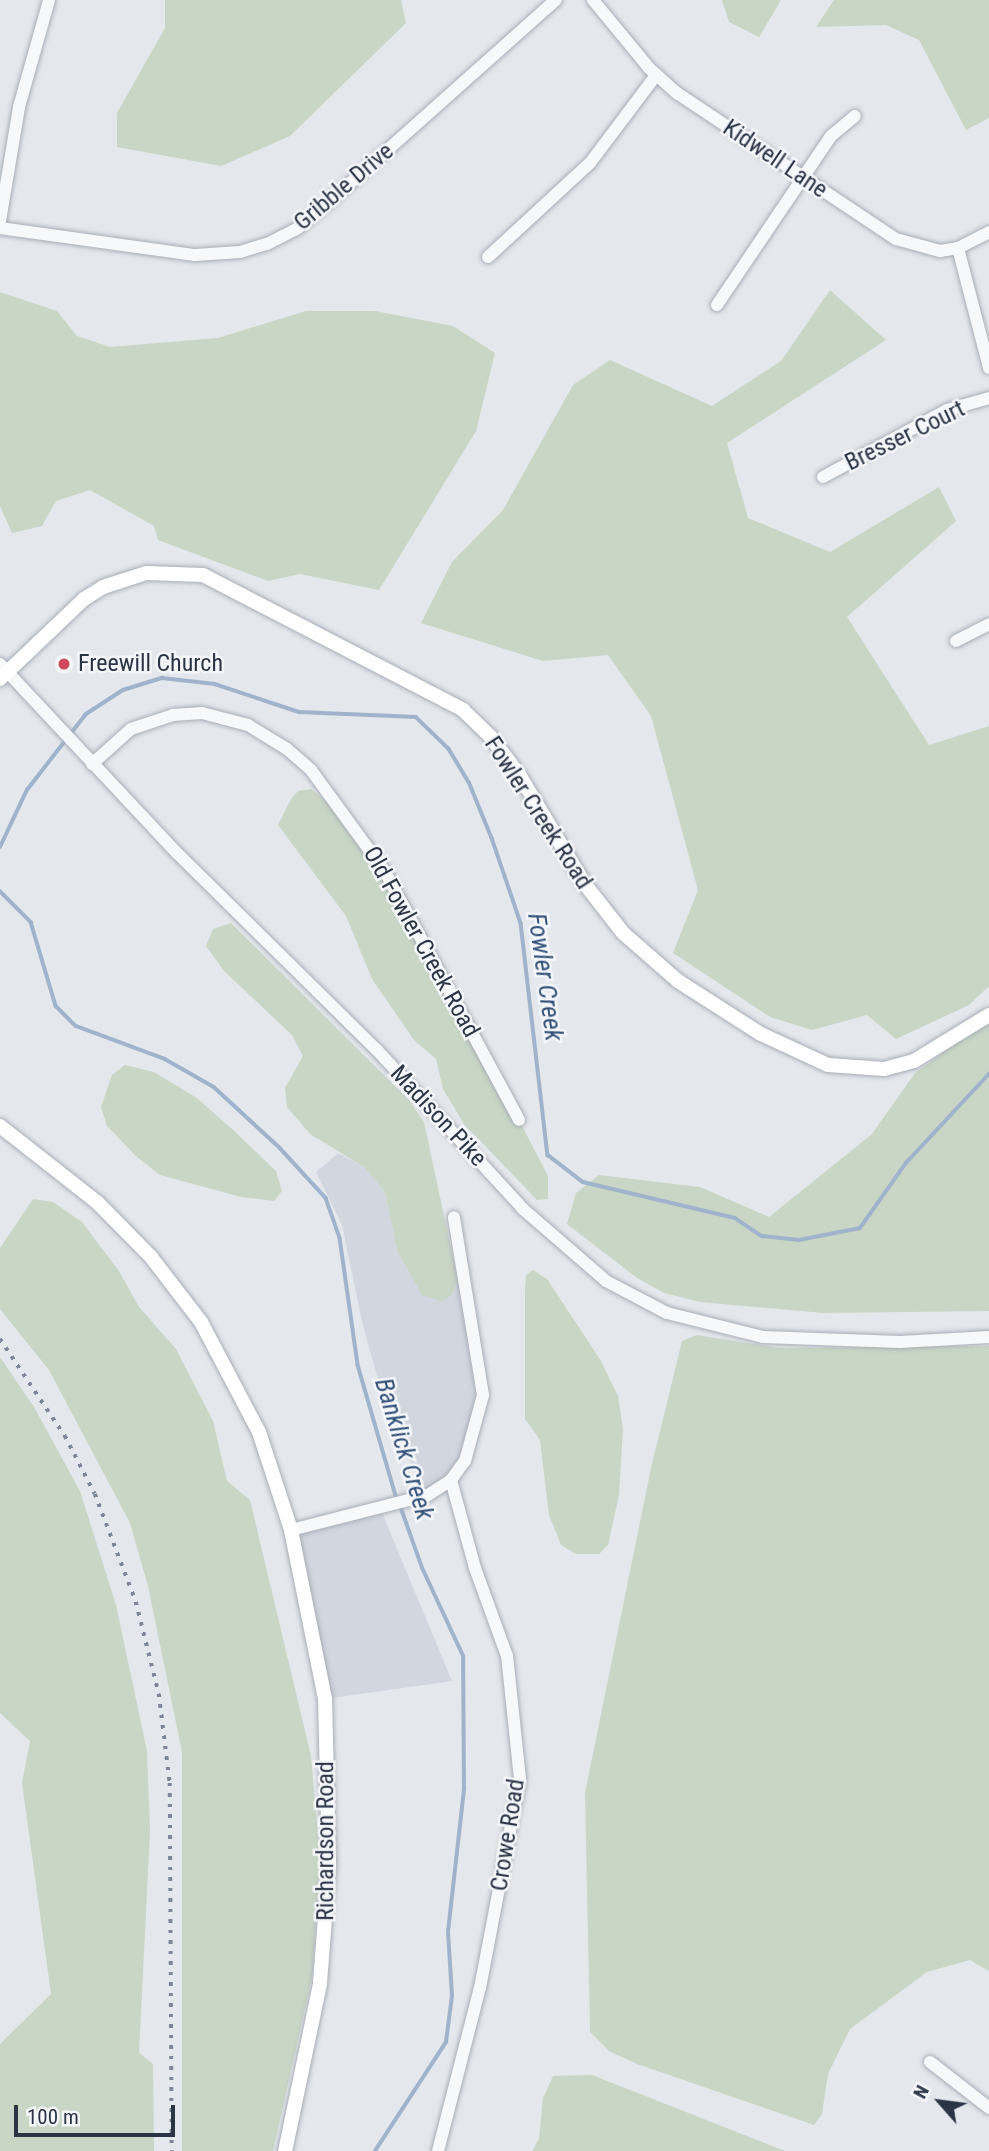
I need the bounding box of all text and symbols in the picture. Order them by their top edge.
street label: Kidwell Lane [717,114,833,204]
street label: Gribble Drive [288,137,400,237]
street label: Bresser Court [840,395,970,477]
place label: Freewill Church [78,650,223,678]
marker: Freewill Church [56,656,72,672]
street label: Fowler Creek Road [478,731,598,895]
street label: Old Fowler Creek Road [357,842,485,1042]
water label: Fowler Creek [521,911,569,1043]
street label: Madison Pike [384,1059,492,1173]
water label: Banklick Creek [368,1374,440,1524]
street label: Richardson Road [312,1761,340,1921]
street label: Crowe Road [485,1777,531,1893]
north arrow [905,2067,975,2137]
text: N [908,2081,934,2102]
scale bar [18,2092,178,2136]
text: 100 m [27,2105,79,2129]

